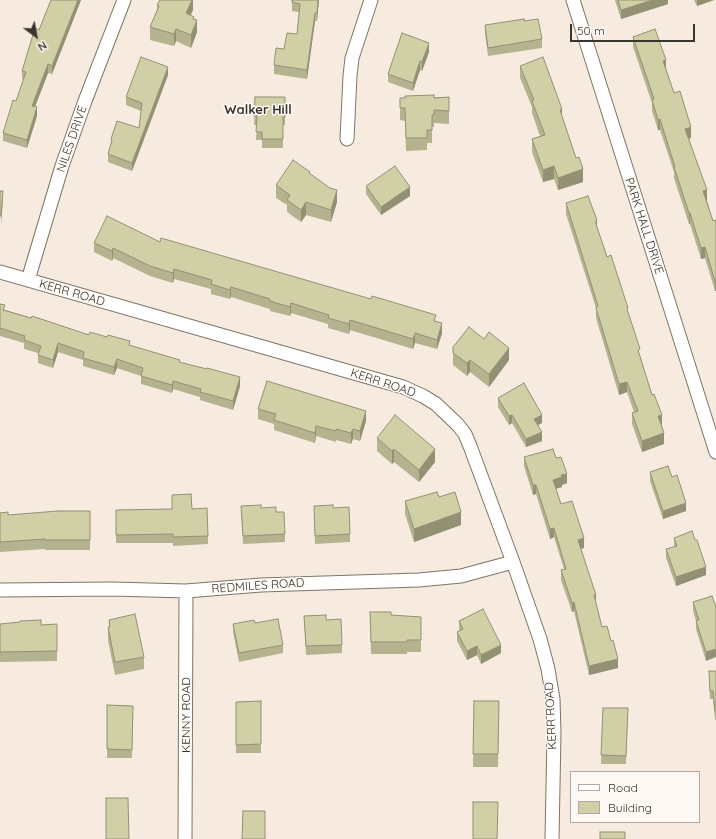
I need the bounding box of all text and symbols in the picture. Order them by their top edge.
north arrow [16,16,56,56]
scale bar [572,16,697,42]
text: 50 m [577,23,605,38]
text: N [35,38,50,54]
district label: Walker Hill [224,102,292,118]
street label: NILES DRIVE [54,104,90,174]
street label: PARK HALL DRIVE [622,176,666,276]
street label: KERR ROAD [37,277,107,309]
street label: KERR ROAD [349,366,417,400]
street label: REDMILES ROAD [211,576,305,596]
street label: KENNY ROAD [179,677,193,753]
street label: KERR ROAD [542,682,560,750]
legend [570,771,700,823]
text: Road [608,780,638,795]
text: Building [608,800,652,815]

